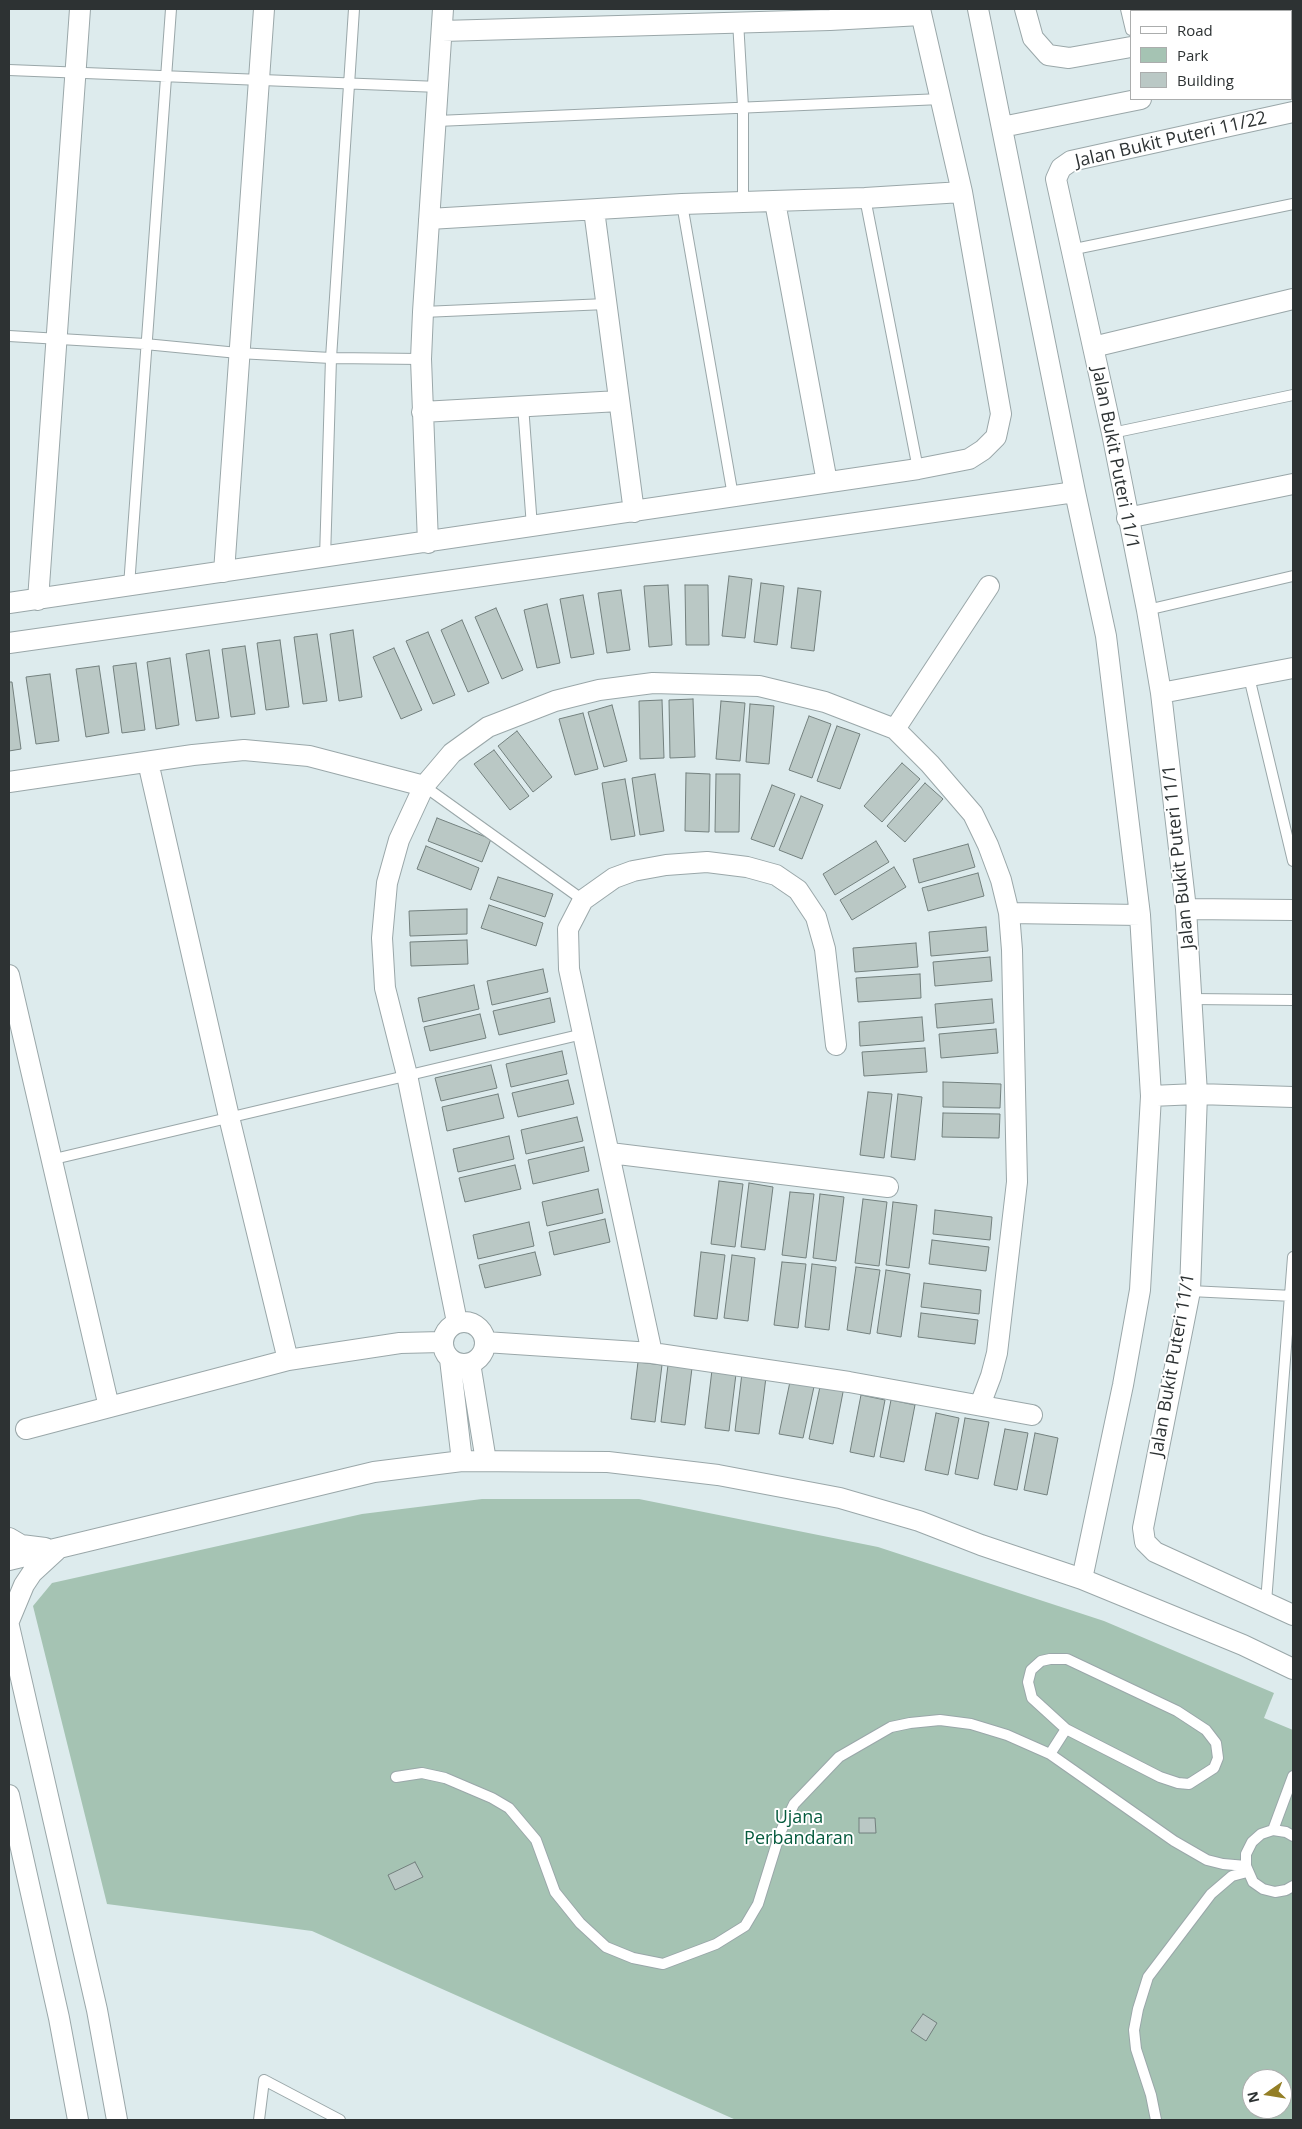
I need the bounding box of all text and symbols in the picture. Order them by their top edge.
legend [1130,10,1292,100]
text: Road [1177,20,1213,40]
text: Park [1177,45,1208,65]
text: Building [1177,70,1234,90]
street label: Jalan Bukit Puteri 11/22 [1073,107,1269,173]
street label: Jalan Bukit Puteri 11/1 [1087,365,1143,551]
street label: Jalan Bukit Puteri 11/1 [1159,764,1199,950]
street label: Jalan Bukit Puteri 11/1 [1146,1272,1200,1458]
park label: Ujana Perbandaran [744,1807,854,1850]
north arrow [1242,2069,1292,2119]
text: N [1242,2090,1263,2105]

